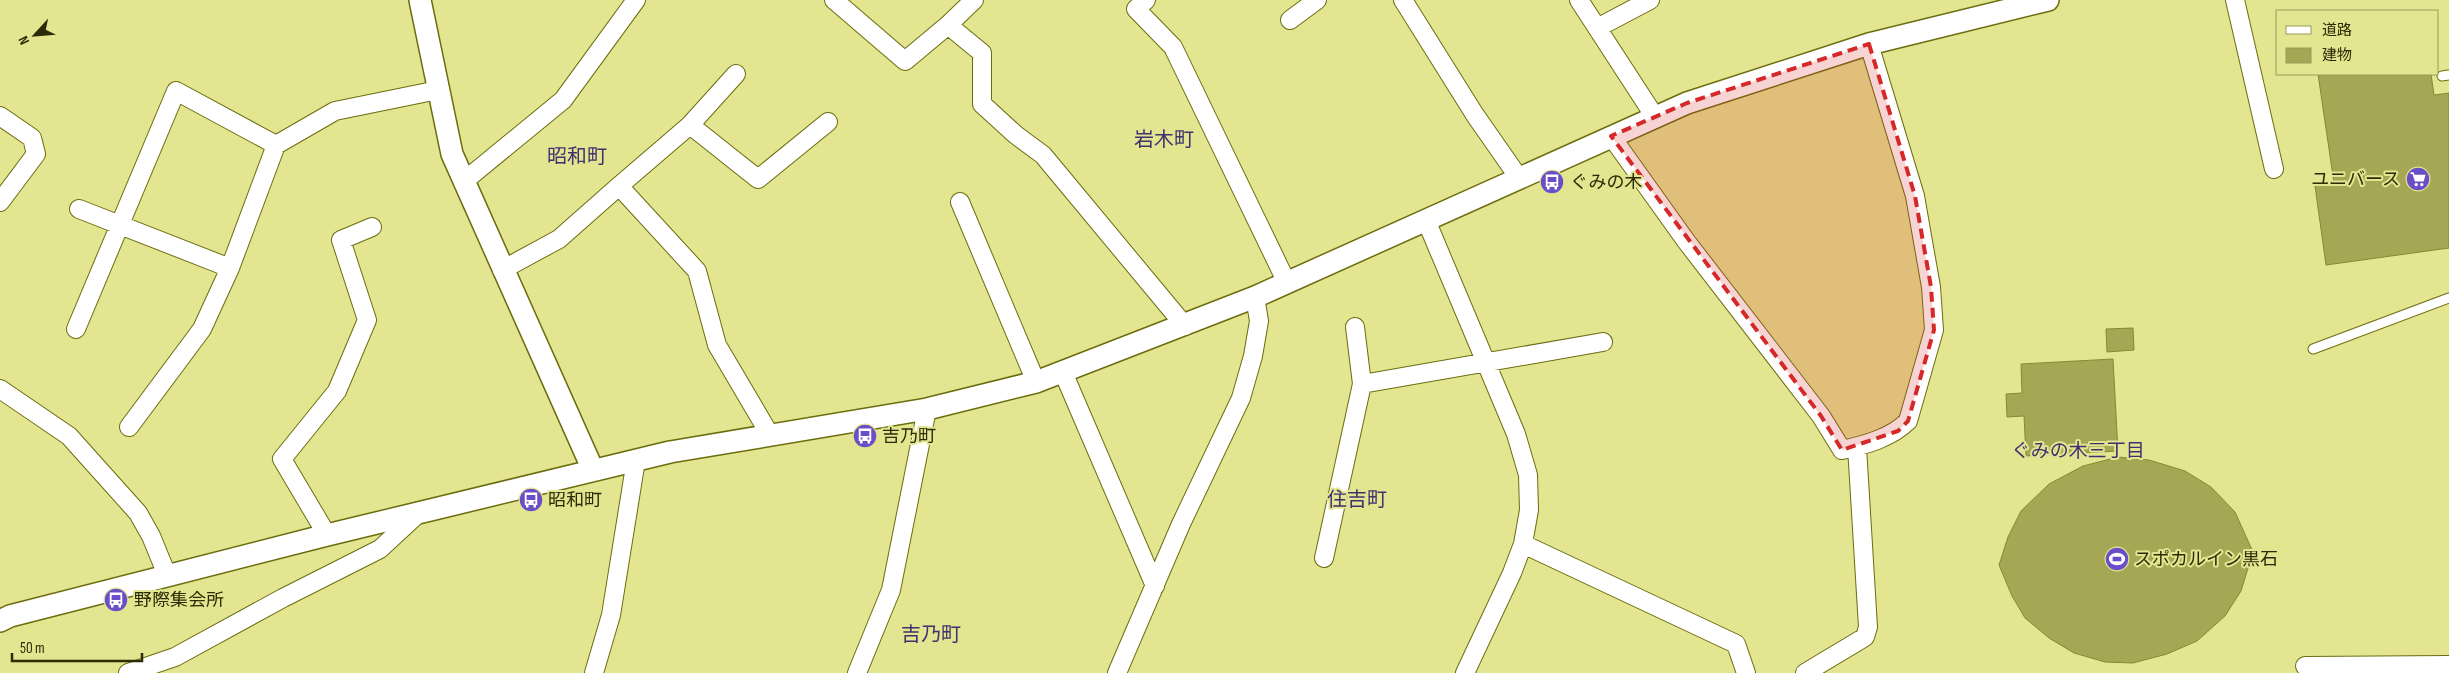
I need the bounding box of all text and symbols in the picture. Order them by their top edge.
north arrow [10,10,60,60]
legend [2276,10,2439,75]
text: 道路 [2322,21,2352,40]
text: N [14,33,33,48]
text: 建物 [2322,46,2352,65]
district label: 岩木町 [1134,128,1194,152]
district label: 昭和町 [547,145,607,169]
supermarket icon: ユニバース [2405,166,2431,192]
bus stop icon: ぐみの木 [1539,169,1565,195]
place label: ユニバース [2311,169,2400,190]
place label: ぐみの木 [1570,172,1643,193]
bus stop icon: 吉乃町 [852,423,878,449]
place label: 吉乃町 [882,426,936,447]
district label: ぐみの木三丁目 [2011,440,2145,463]
bus stop icon: 昭和町 [518,487,544,513]
district label: 住吉町 [1327,488,1387,512]
place label: 昭和町 [548,490,602,511]
sports icon: スポカルイン黒石 [2104,546,2130,572]
place label: スポカルイン黒石 [2134,549,2278,570]
bus stop icon: 野際集会所 [103,587,129,613]
place label: 野際集会所 [134,590,224,611]
district label: 吉乃町 [901,623,961,647]
scale bar [12,630,142,662]
text: 50 m [20,639,45,658]

